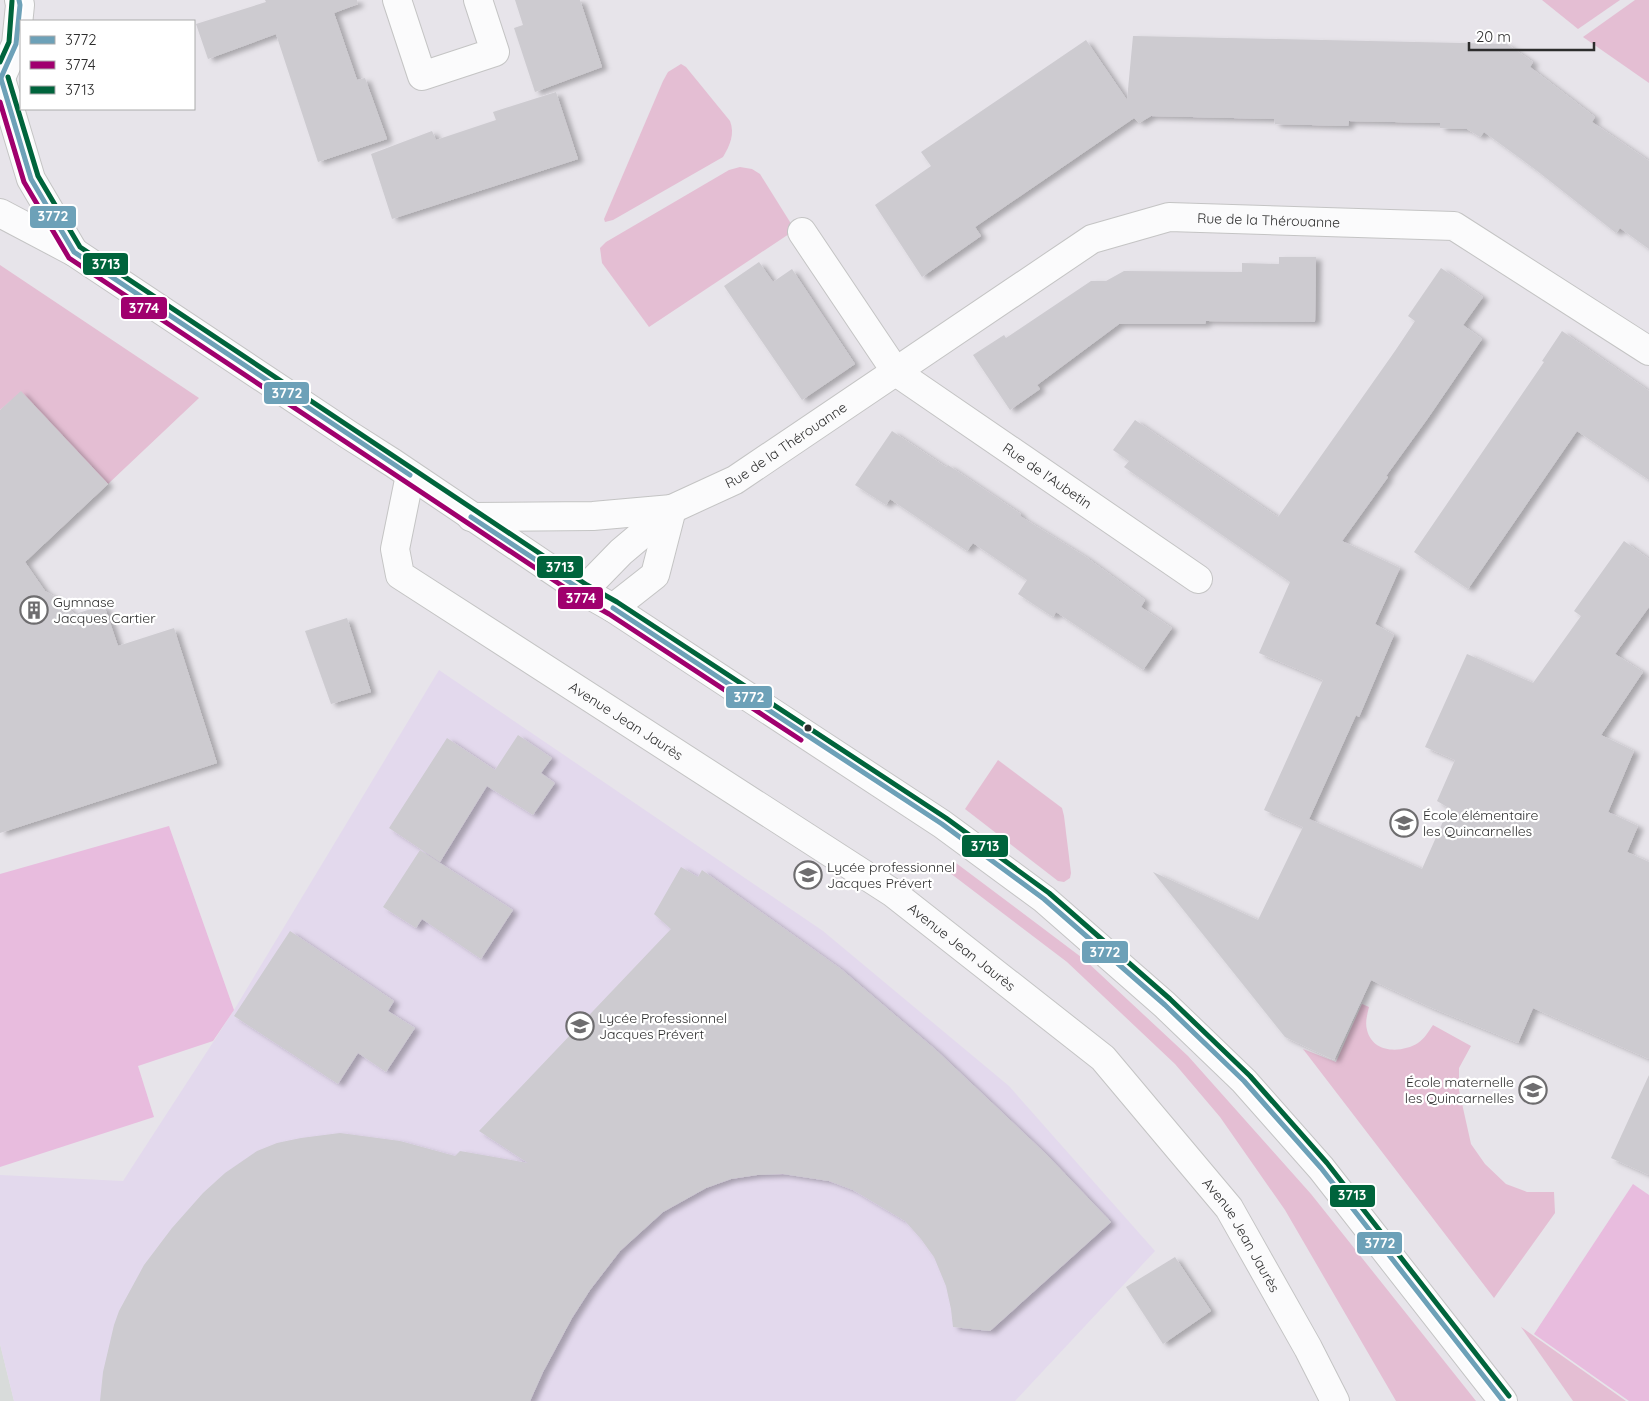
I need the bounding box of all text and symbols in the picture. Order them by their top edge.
legend [20,20,195,110]
scale bar [1469,20,1594,52]
text: 20 m [1476,27,1511,46]
text: 3772 [65,30,97,49]
text: 3774 [65,55,96,74]
text: 3713 [65,80,95,99]
line badge: 3772 [29,205,77,229]
text: 3772 [38,207,68,225]
street label: Rue de la Thérouanne [1197,209,1341,231]
line badge: 3713 [82,252,129,276]
text: 3713 [92,255,120,273]
line badge: 3774 [120,296,168,320]
text: 3774 [129,299,159,317]
line badge: 3772 [263,381,310,405]
text: 3772 [272,384,302,402]
street label: Rue de la Thérouanne [722,398,850,492]
street label: Rue de l'Aubetin [999,439,1095,513]
line badge: 3713 [536,555,584,579]
text: 3713 [546,558,574,576]
line badge: 3774 [557,586,604,610]
text: 3774 [566,589,596,607]
place label: Gymnase Jacques Cartier [53,593,156,627]
building icon: Gymnase Jacques Cartier [19,595,49,625]
street label: Avenue Jean Jaurès [566,677,686,764]
line badge: 3772 [725,685,773,709]
text: 3772 [734,688,764,706]
unlabelled marker [803,723,813,733]
place label: École élémentaire les Quincarnelles [1423,806,1538,840]
school or university icon: École élémentaire les Quincarnelles [1389,808,1419,838]
line badge: 3713 [961,834,1009,858]
text: 3713 [971,837,999,855]
place label: Lycée professionnel Jacques Prévert [827,858,955,892]
school or university icon: Lycée professionnel Jacques Prévert [793,860,823,890]
street label: Avenue Jean Jaurès [904,899,1019,995]
line badge: 3772 [1081,940,1129,964]
text: 3772 [1090,943,1120,961]
place label: Lycée Professionnel Jacques Prévert [599,1009,727,1043]
school or university icon: Lycée Professionnel Jacques Prévert [565,1011,595,1041]
place label: École maternelle les Quincarnelles [1405,1073,1514,1107]
school or university icon: École maternelle les Quincarnelles [1518,1075,1548,1105]
street label: Avenue Jean Jaurès [1199,1174,1284,1296]
line badge: 3713 [1329,1184,1376,1208]
text: 3713 [1338,1186,1366,1204]
line badge: 3772 [1356,1231,1403,1255]
text: 3772 [1365,1234,1395,1252]

